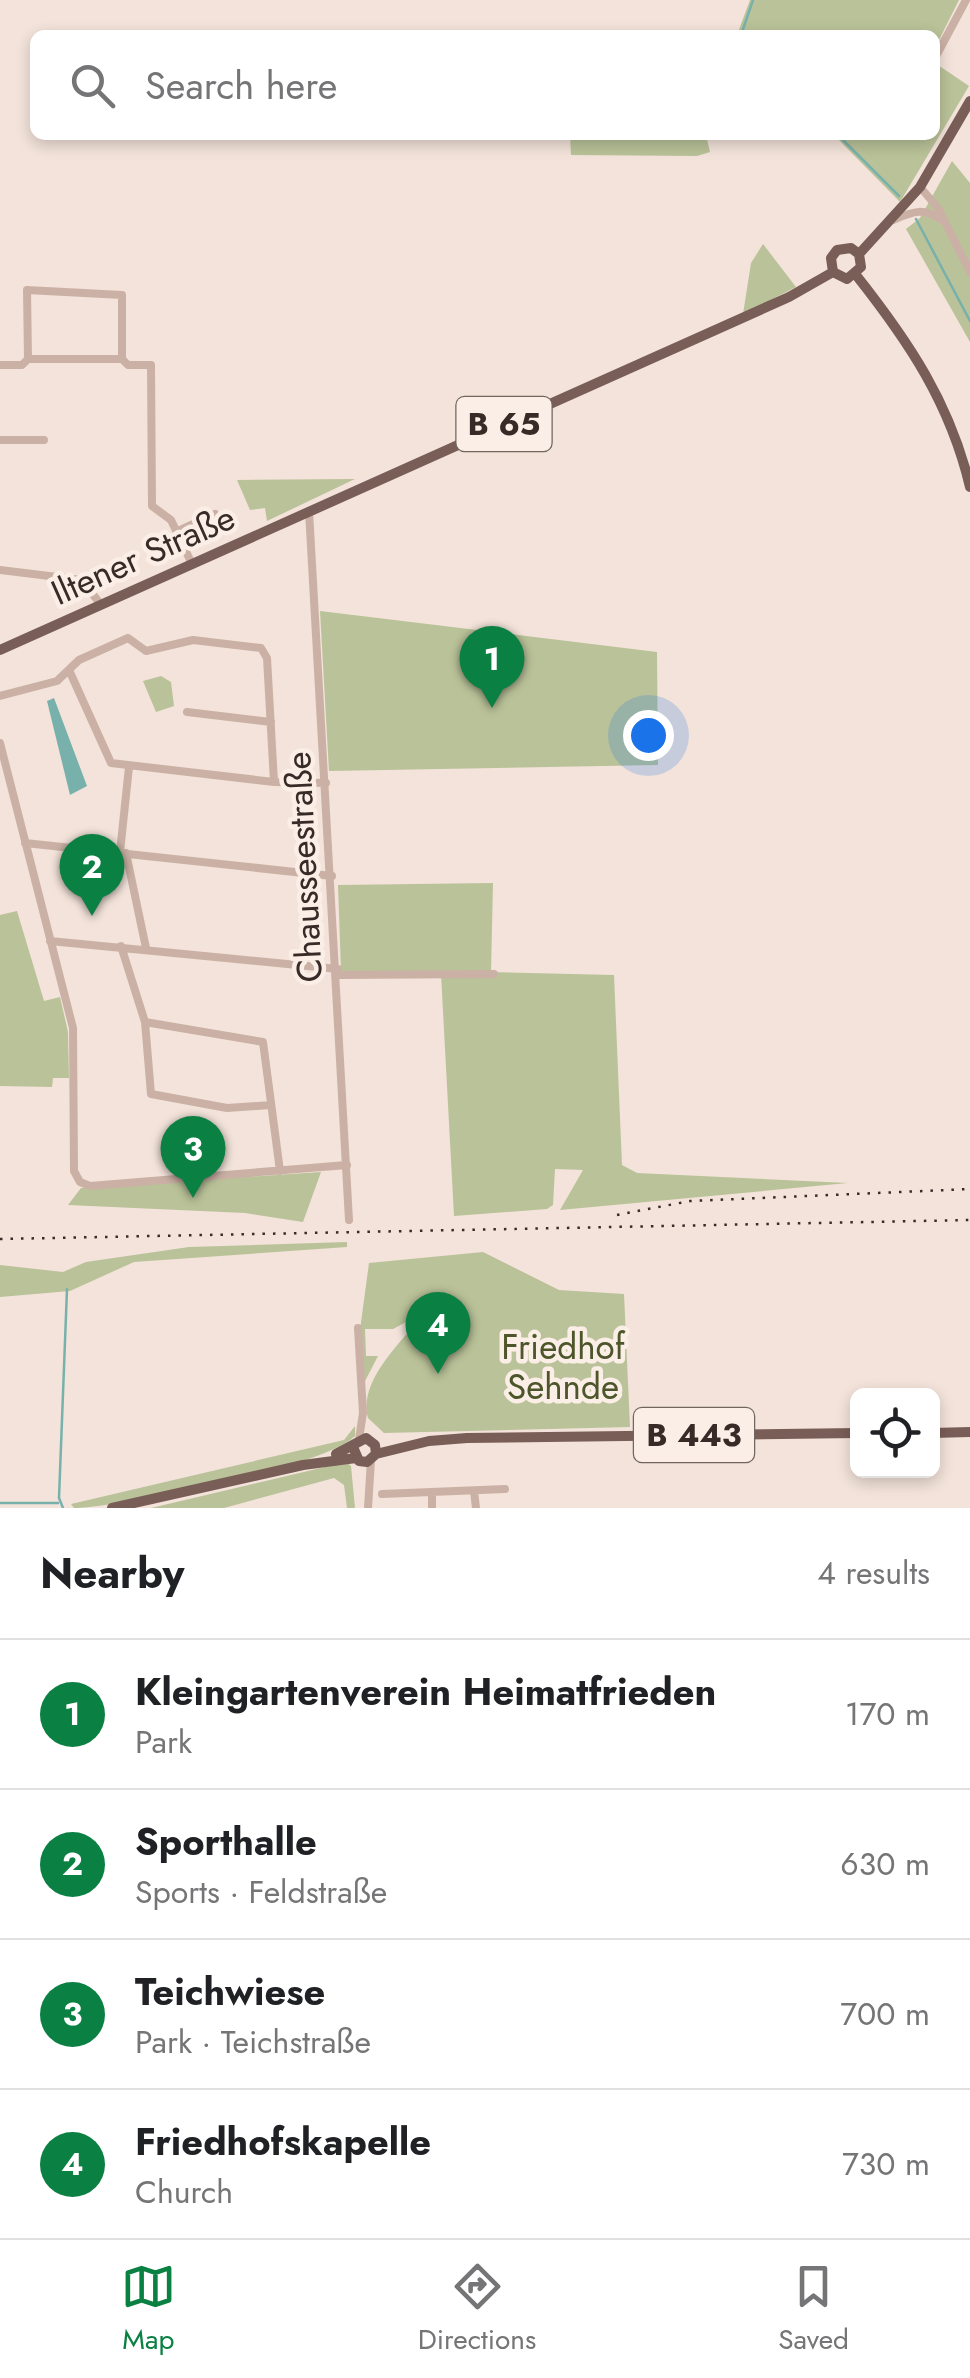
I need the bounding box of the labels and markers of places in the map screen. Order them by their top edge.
pin: 1 [460,626,524,708]
pin: 2 [59,834,124,916]
pin: 3 [160,1116,226,1198]
pin: 4 [406,1292,470,1374]

